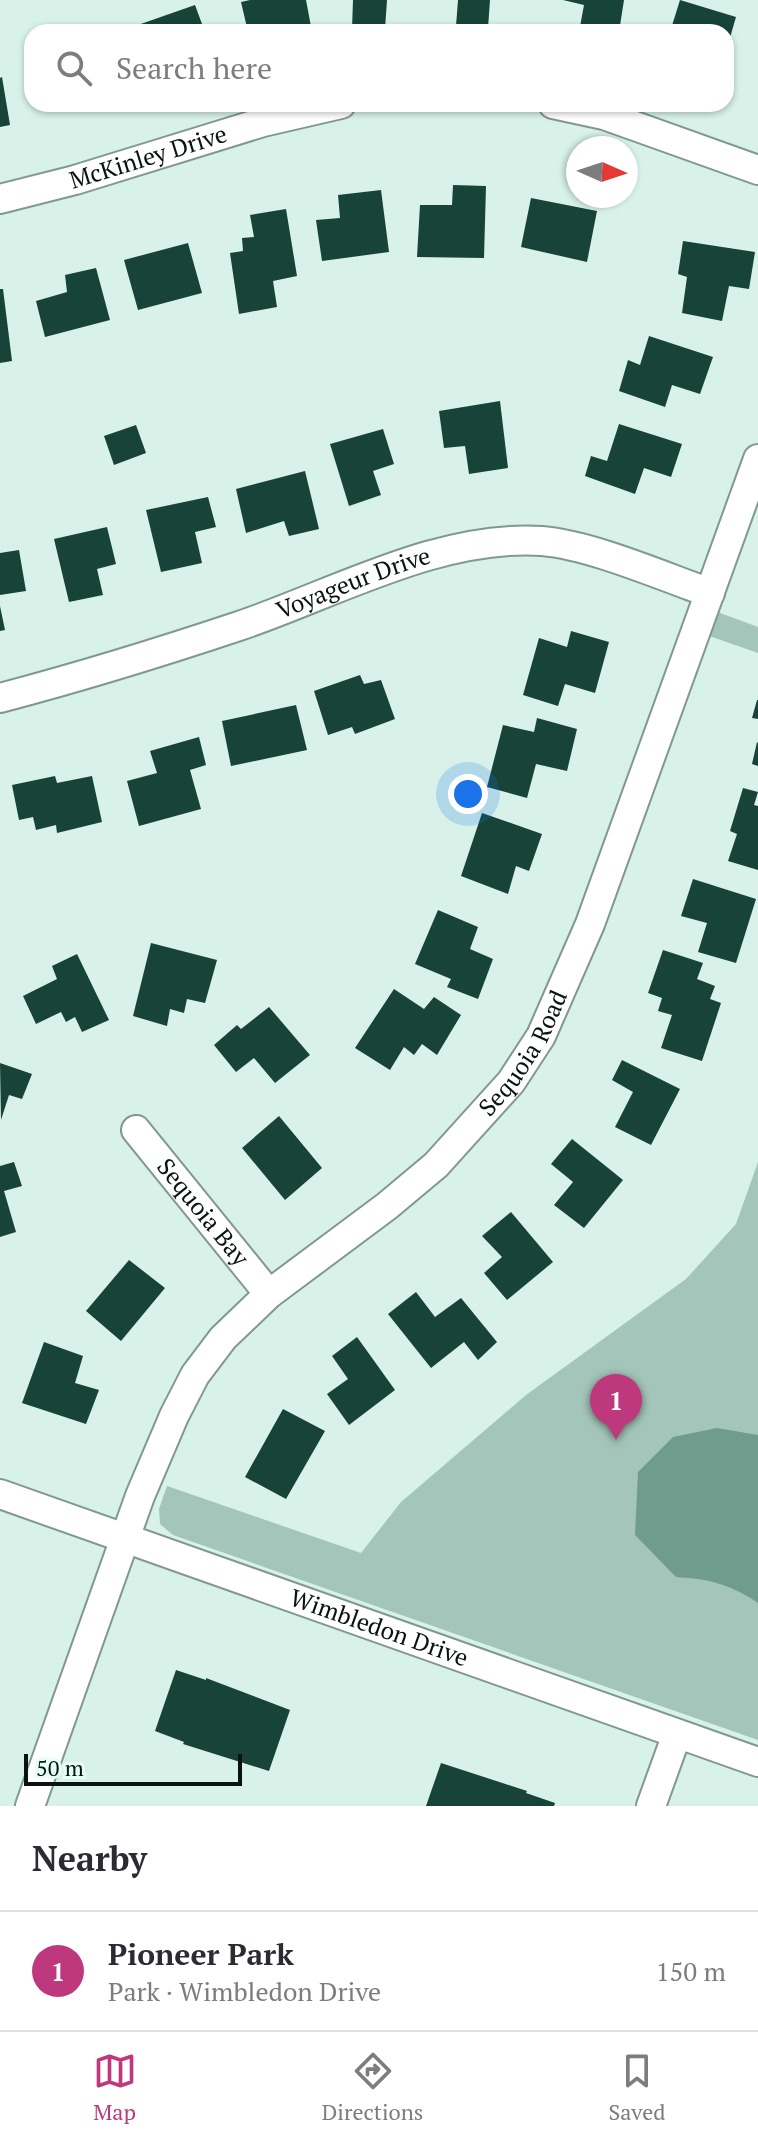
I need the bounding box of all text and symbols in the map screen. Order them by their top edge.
search box [24,24,734,112]
icon: search [52,46,96,90]
text: Search here [116,48,272,88]
street label: McKinley Drive [65,117,231,196]
north arrow [566,136,638,208]
street label: Voyageur Drive [271,539,434,626]
your location [448,774,488,814]
street label: Sequoia Road [471,985,574,1122]
street label: Sequoia Bay [150,1151,257,1273]
pin: 1 [590,1374,642,1440]
street label: Wimbledon Drive [286,1581,473,1673]
scale bar [24,1750,242,1786]
text: 50 m [36,1753,84,1782]
text: Nearby [32,1836,147,1881]
text: Pioneer Park [108,1934,294,1974]
text: 1 [51,1954,65,1988]
text: 150 m [656,1954,726,1988]
text: Park · Wimbledon Drive [108,1974,381,2008]
tab: Map [93,2049,137,2126]
tab: Directions [322,2049,423,2126]
tab: Saved [608,2049,665,2126]

